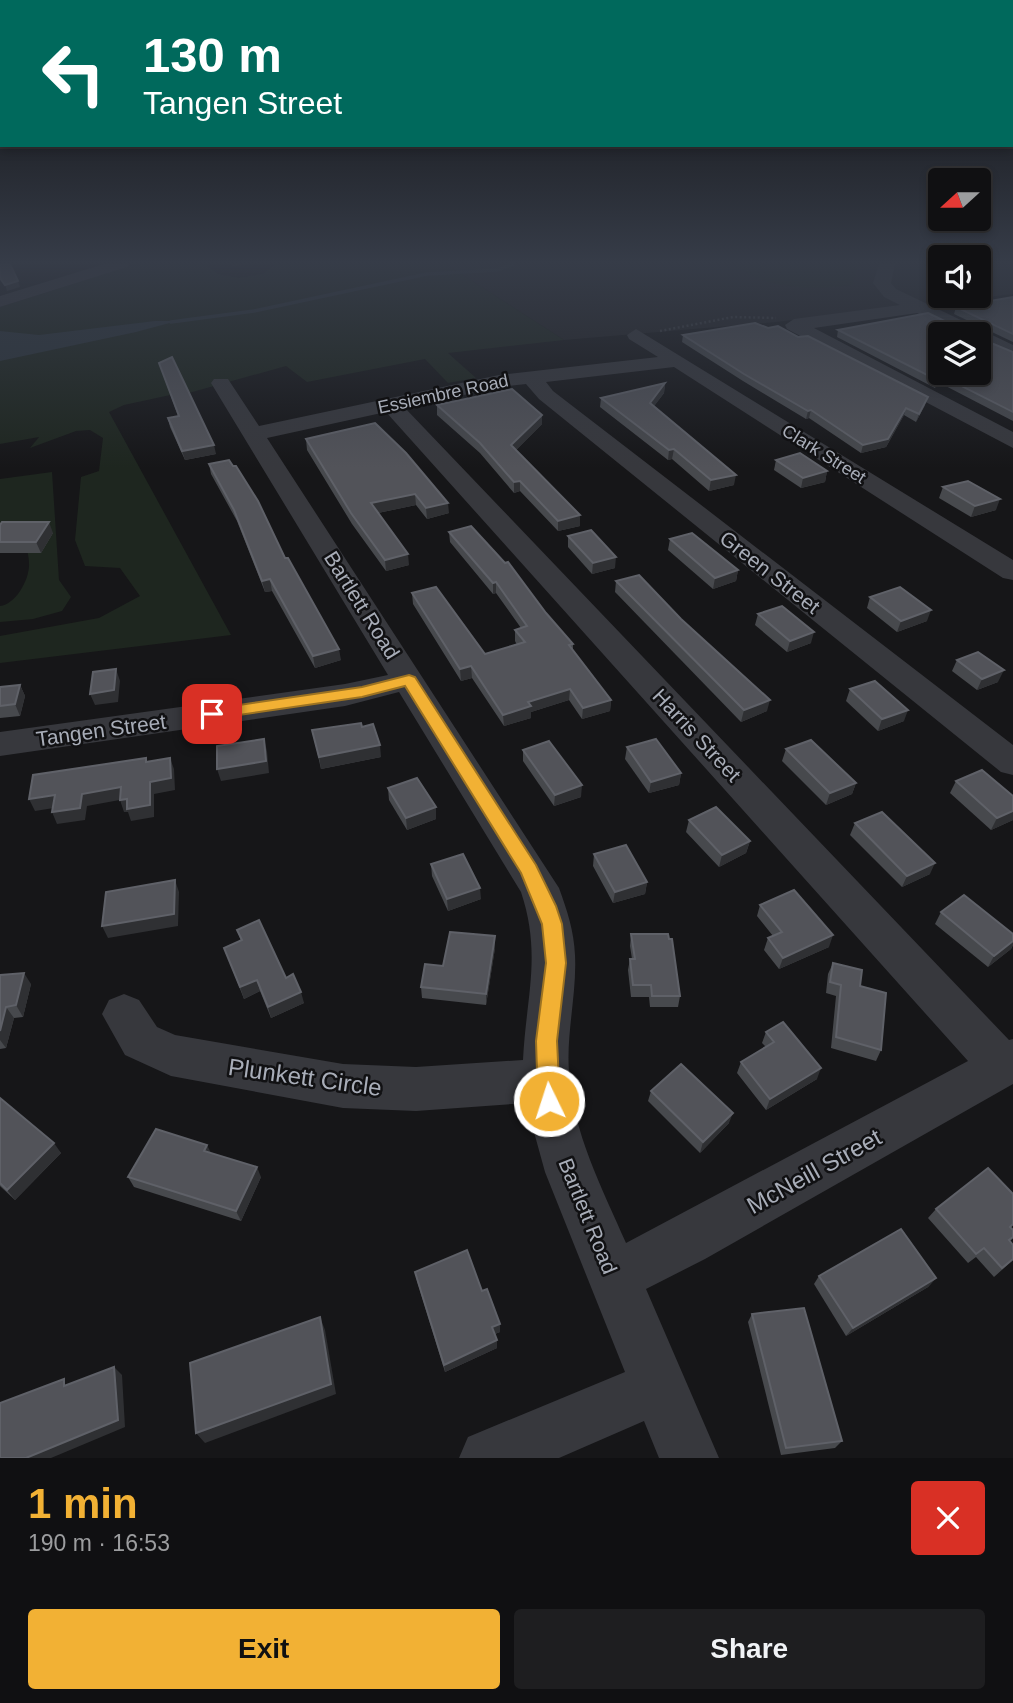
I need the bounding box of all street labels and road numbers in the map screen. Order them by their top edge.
street label: Essiembre Road [376,370,510,418]
street label: Clark Street [778,420,870,488]
street label: Green Street [716,526,825,618]
street label: Bartlett Road [320,547,404,663]
street label: Harris Street [648,684,746,786]
street label: Tangen Street [35,709,168,750]
street label: Plunkett Circle [227,1053,383,1101]
street label: McNeill Street [742,1123,886,1219]
street label: Bartlett Road [554,1155,622,1277]

